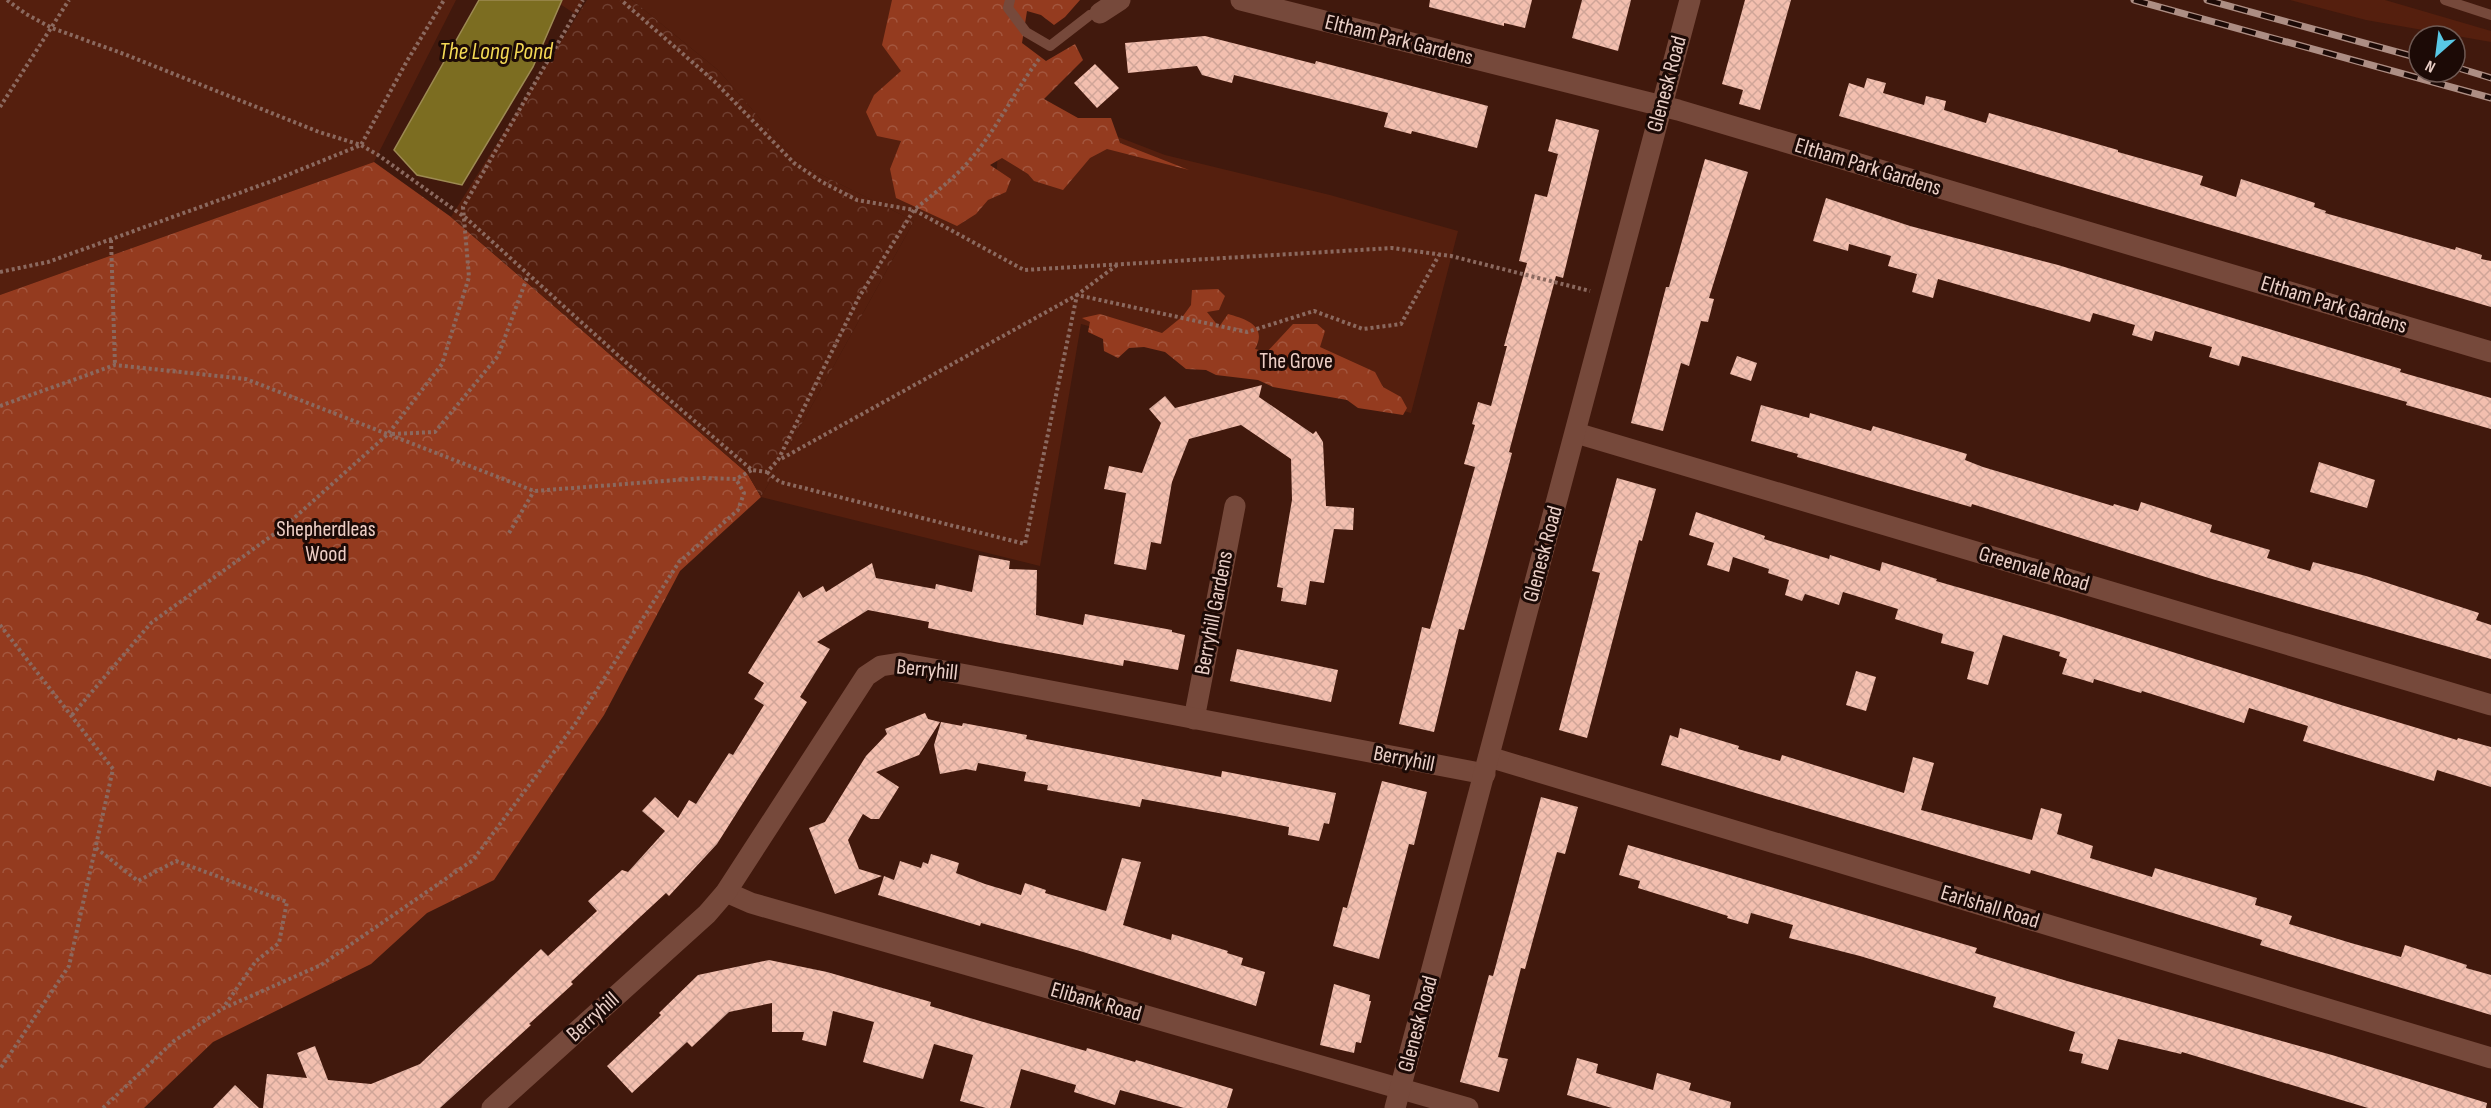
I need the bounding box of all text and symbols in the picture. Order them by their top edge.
street label: Eltham Park Gardens [1322,9,1476,71]
north arrow [2407,24,2467,84]
street label: Glenesk Road [1641,33,1693,135]
water label: The Long Pond [439,37,554,66]
text: N [2422,56,2439,76]
street label: Eltham Park Gardens [1792,132,1945,202]
street label: Eltham Park Gardens [2258,270,2411,340]
park label: The Grove [1259,348,1333,375]
street label: Glenesk Road [1517,503,1569,605]
park label: Shepherdleas Wood [276,516,376,568]
street label: Greenvale Road [1976,540,2092,598]
street label: Berryhill Gardens [1189,549,1239,677]
street label: Berryhill [895,653,959,687]
street label: Berryhill [1371,740,1437,778]
street label: Earlshall Road [1937,879,2043,935]
street label: Glenesk Road [1392,973,1444,1075]
street label: Elibank Road [1047,976,1145,1028]
street label: Berryhill [561,986,625,1048]

